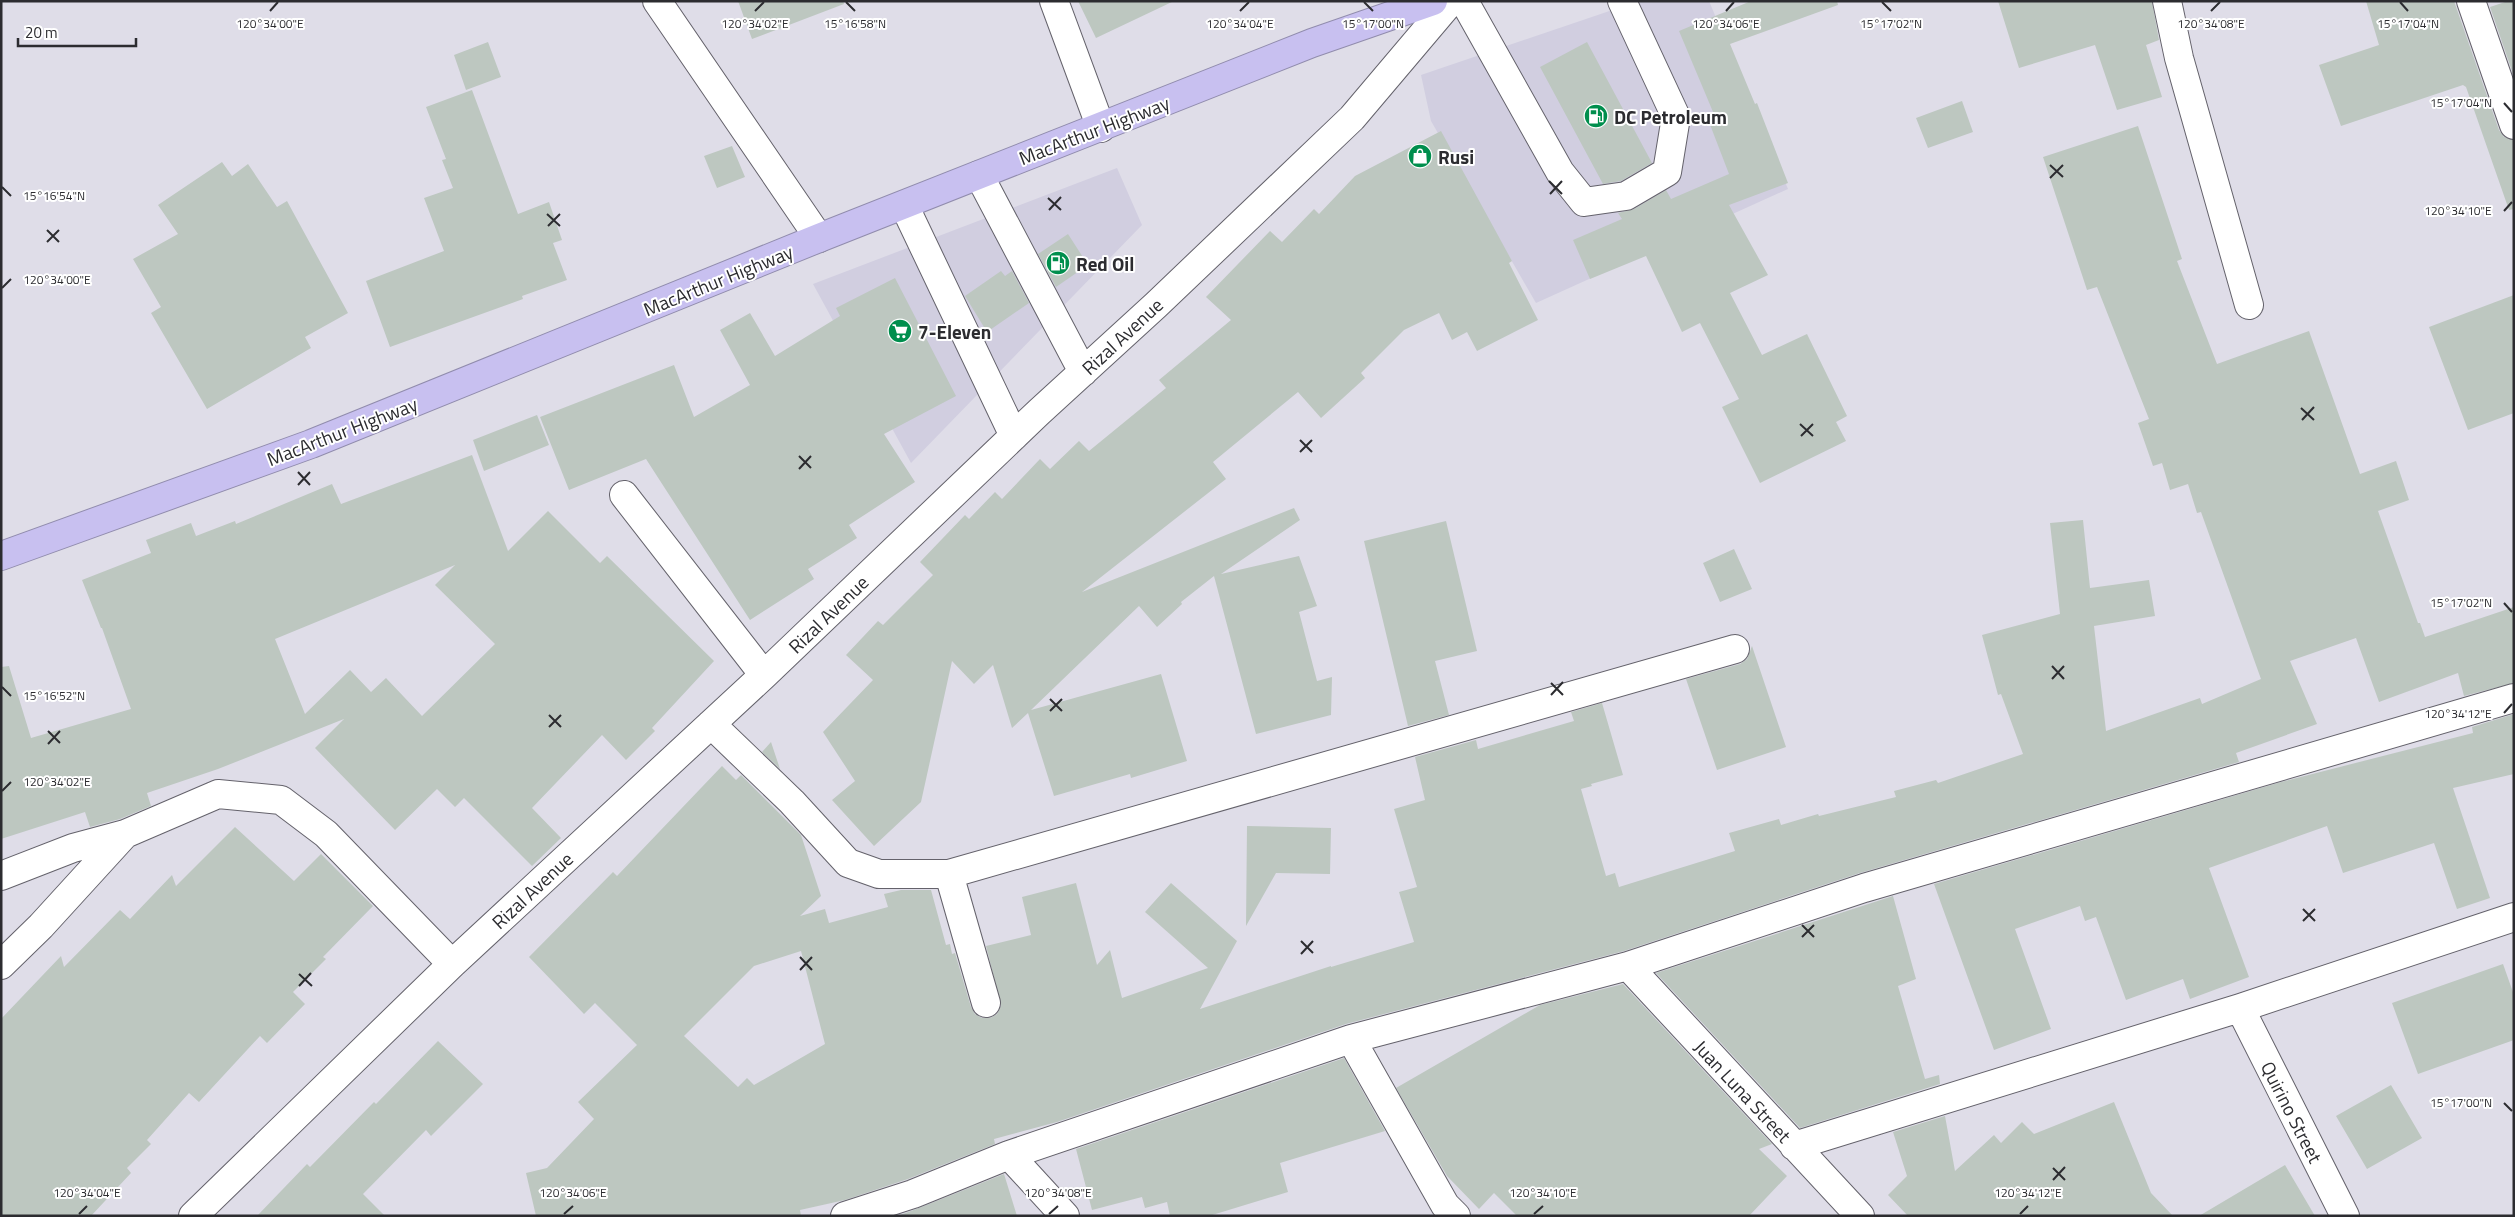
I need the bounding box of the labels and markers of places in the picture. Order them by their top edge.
place label: DC Petroleum [1614,102,1727,131]
fuel station icon: DC Petroleum [1583,103,1609,129]
place label: Rusi [1438,142,1474,171]
shop icon: Rusi [1407,143,1433,169]
place label: Red Oil [1076,249,1134,278]
fuel station icon: Red Oil [1045,250,1071,276]
place label: 7-Eleven [918,317,991,346]
supermarket icon: 7-Eleven [887,318,913,344]

